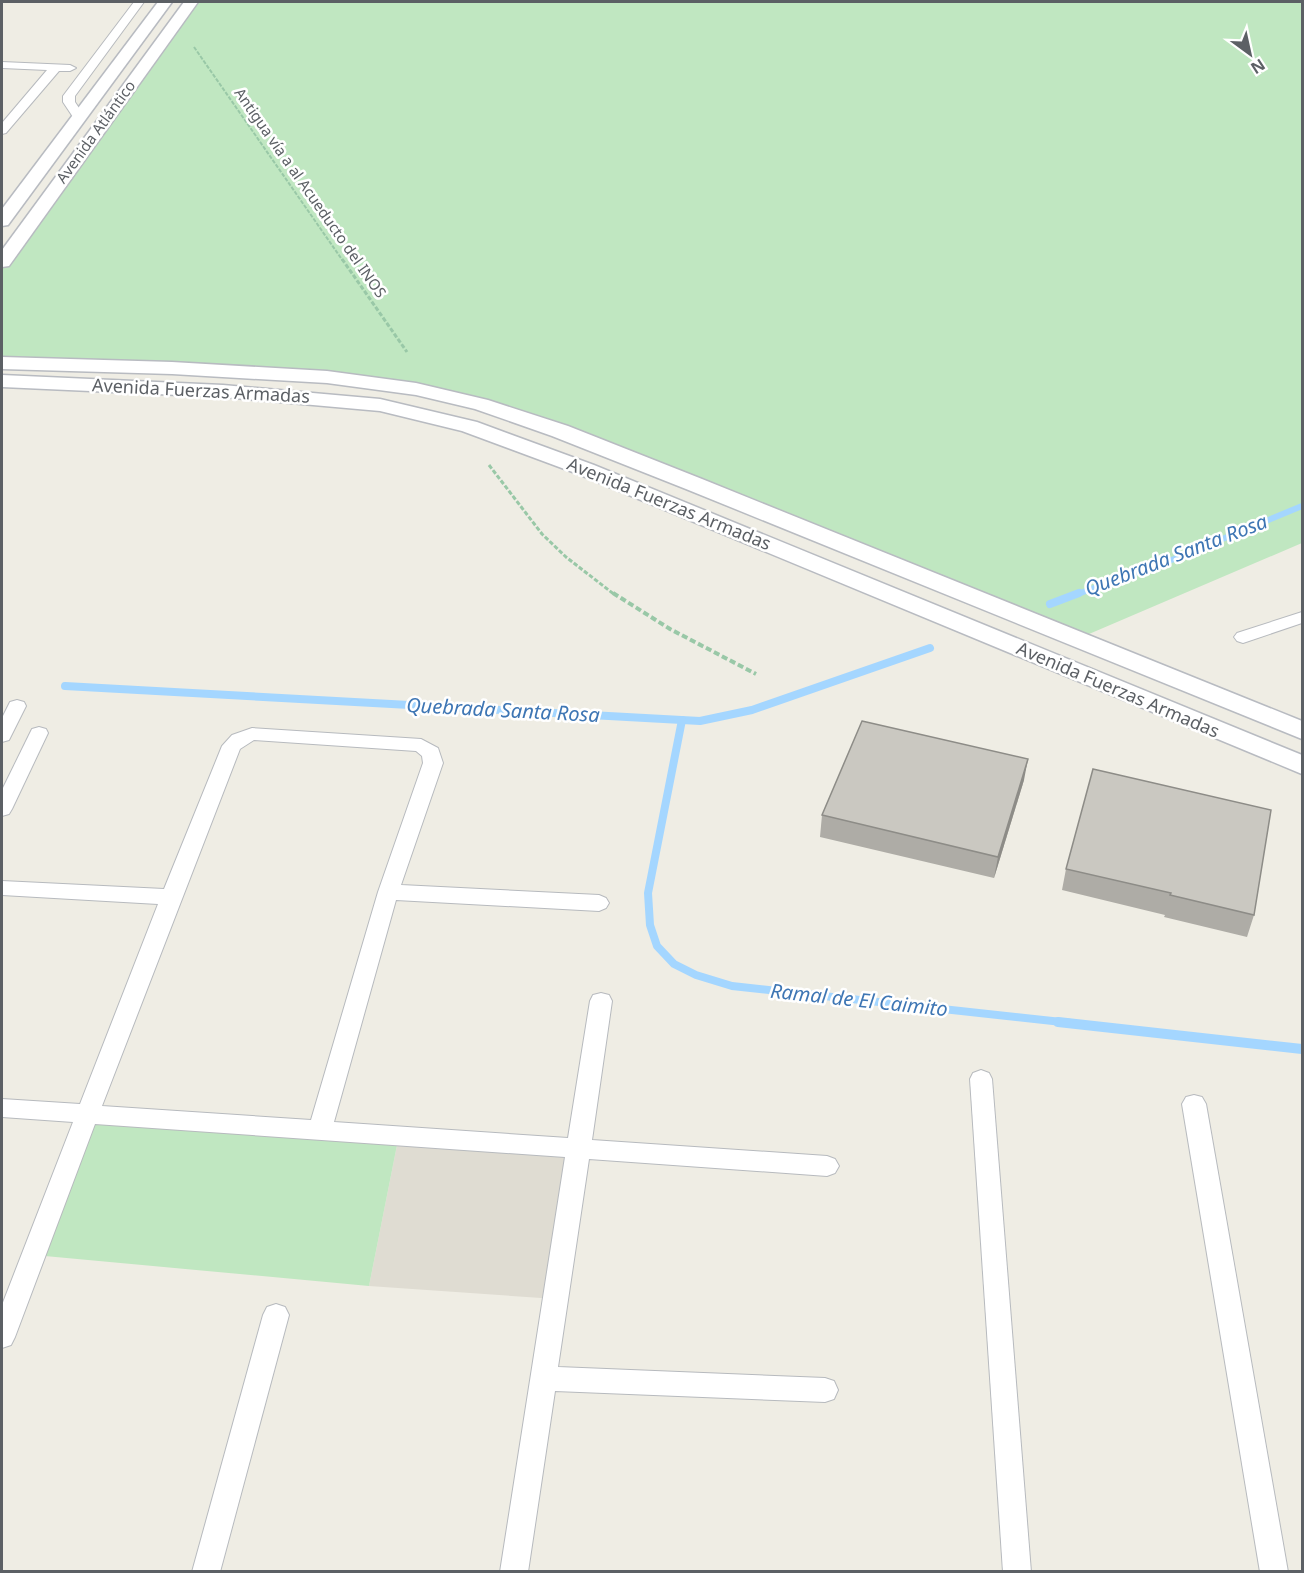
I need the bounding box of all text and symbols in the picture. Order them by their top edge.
north arrow [1220,24,1280,84]
text: N [1247,54,1270,79]
street label: Avenida Atlántico [51,76,139,187]
street label: Antigua vía a al Acueducto del INOS [230,84,391,301]
street label: Avenida Fuerzas Armadas [92,372,311,408]
street label: Avenida Fuerzas Armadas [564,451,775,555]
water label: Quebrada Santa Rosa [1081,507,1271,602]
street label: Avenida Fuerzas Armadas [1013,635,1223,743]
water label: Quebrada Santa Rosa [406,691,600,728]
water label: Ramal de El Caimito [769,977,949,1022]

